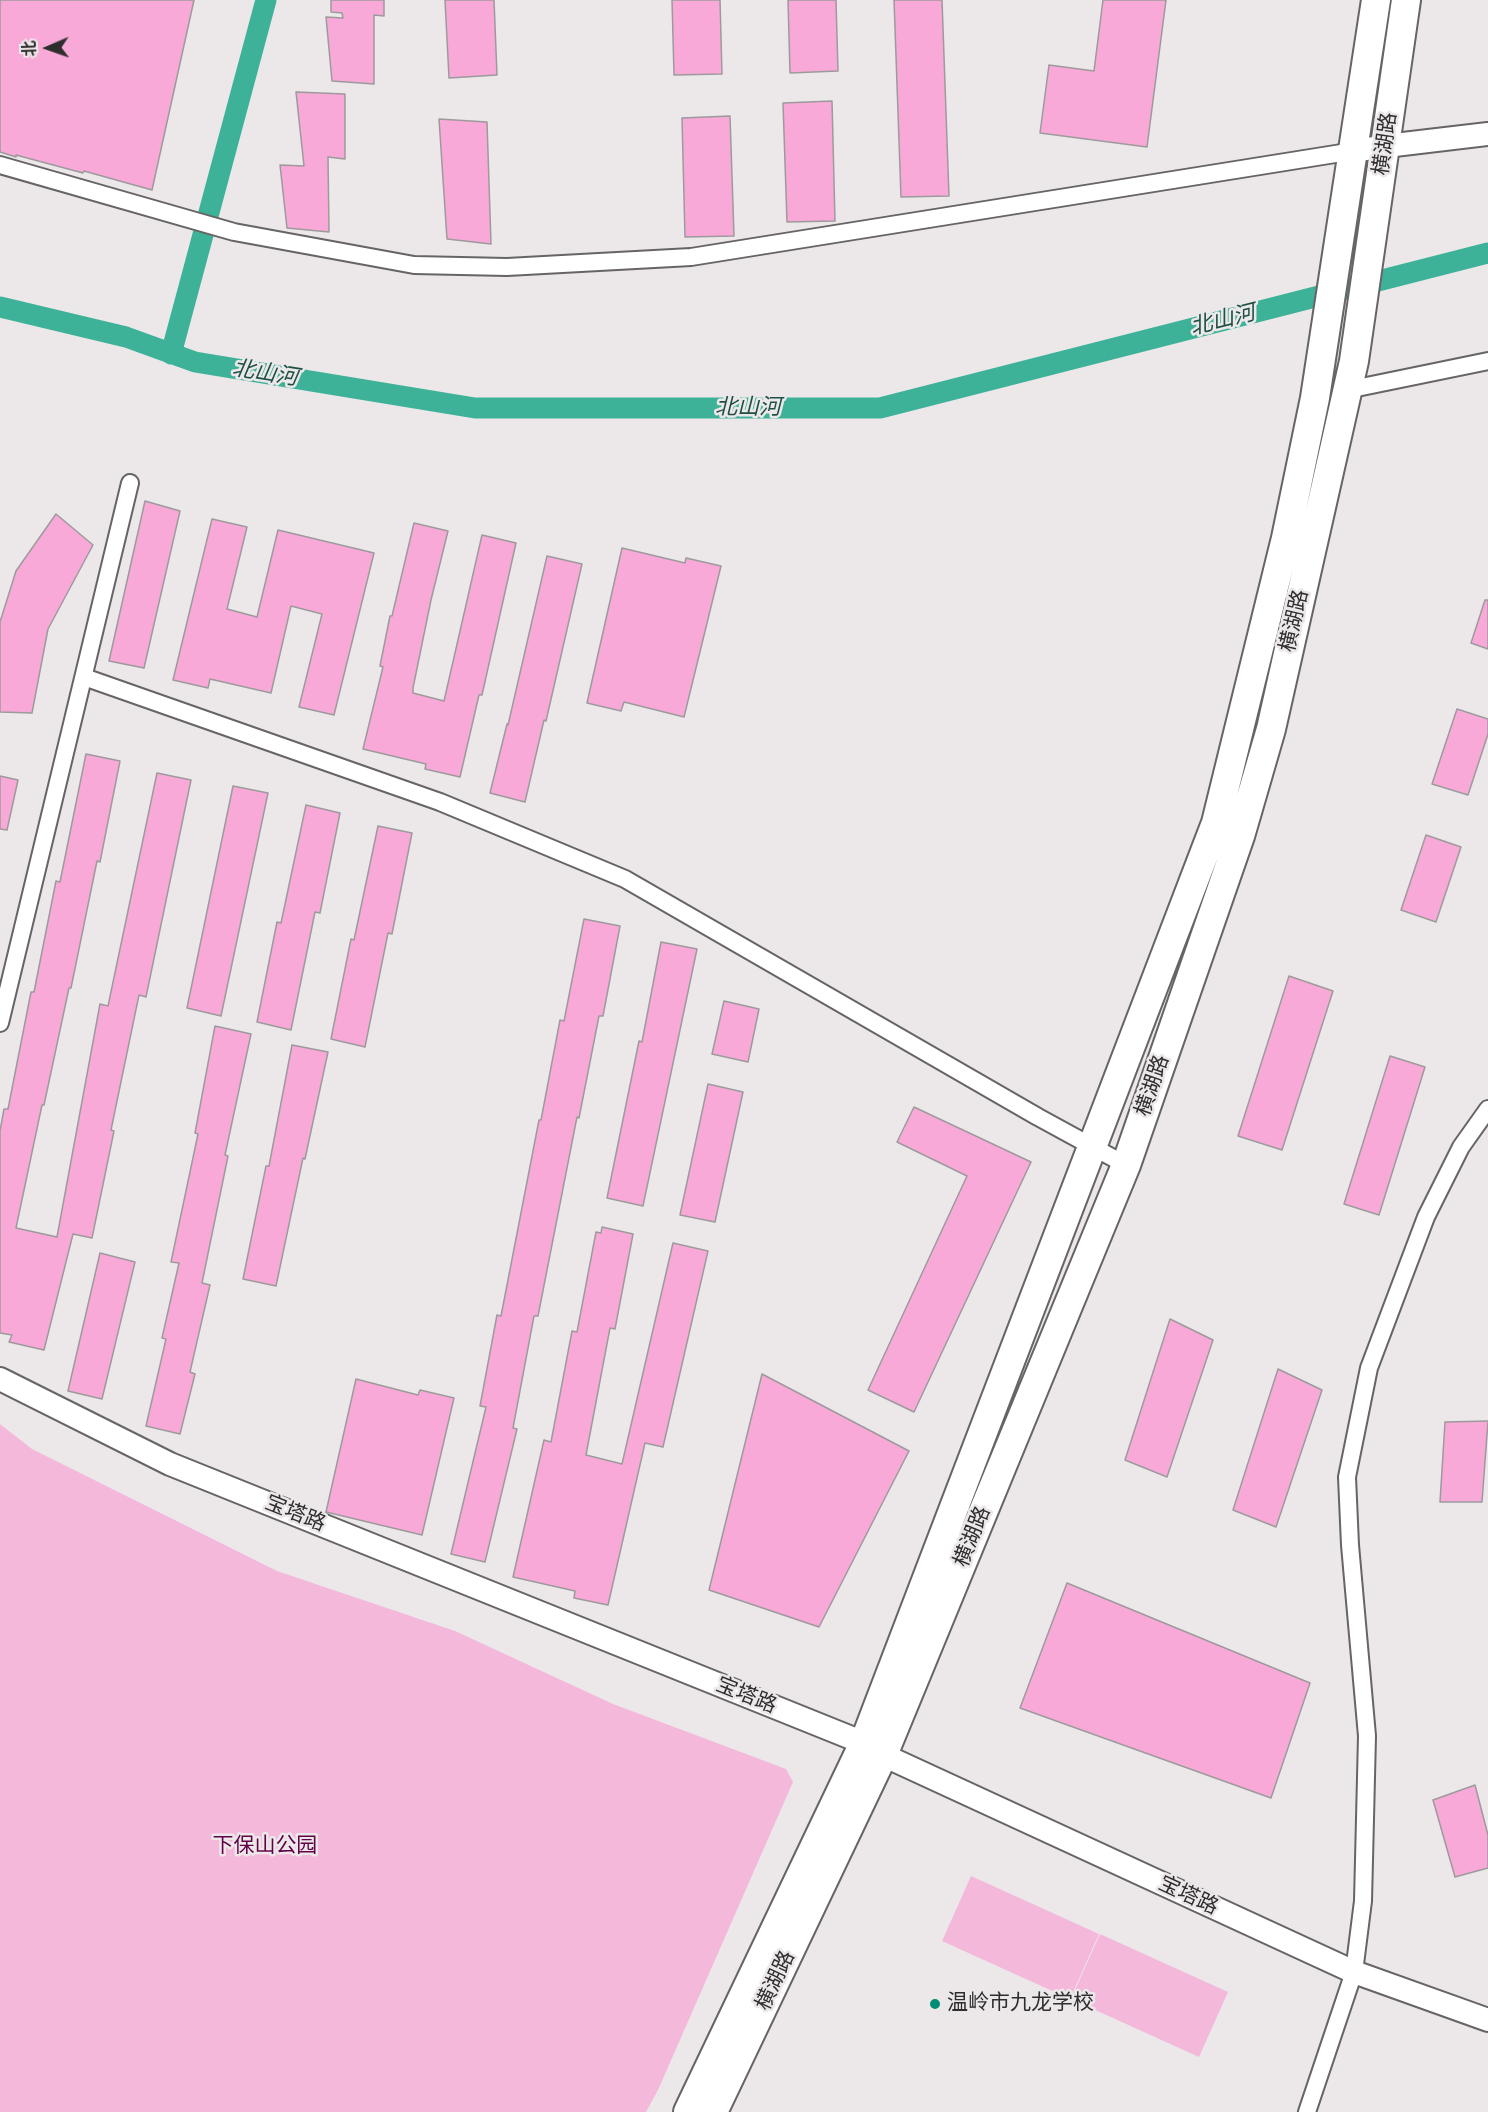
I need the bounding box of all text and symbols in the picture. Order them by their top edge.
north arrow [18,18,78,78]
text: 北 [20,40,39,57]
street label: 横湖路 [1369,111,1403,177]
water label: 北山河 [1188,300,1258,342]
water label: 北山河 [230,356,300,392]
water label: 北山河 [715,395,781,421]
street label: 横湖路 [1276,587,1314,655]
street label: 横湖路 [1131,1052,1175,1120]
street label: 宝塔路 [261,1491,329,1537]
street label: 横湖路 [950,1503,996,1571]
street label: 宝塔路 [712,1673,780,1719]
park label: 下保山公园 [213,1834,317,1860]
street label: 宝塔路 [1154,1871,1222,1921]
street label: 横湖路 [751,1947,801,2015]
place label: 温岭市九龙学校 [947,1991,1094,2017]
marker: 温岭市九龙学校 [928,1997,942,2011]

